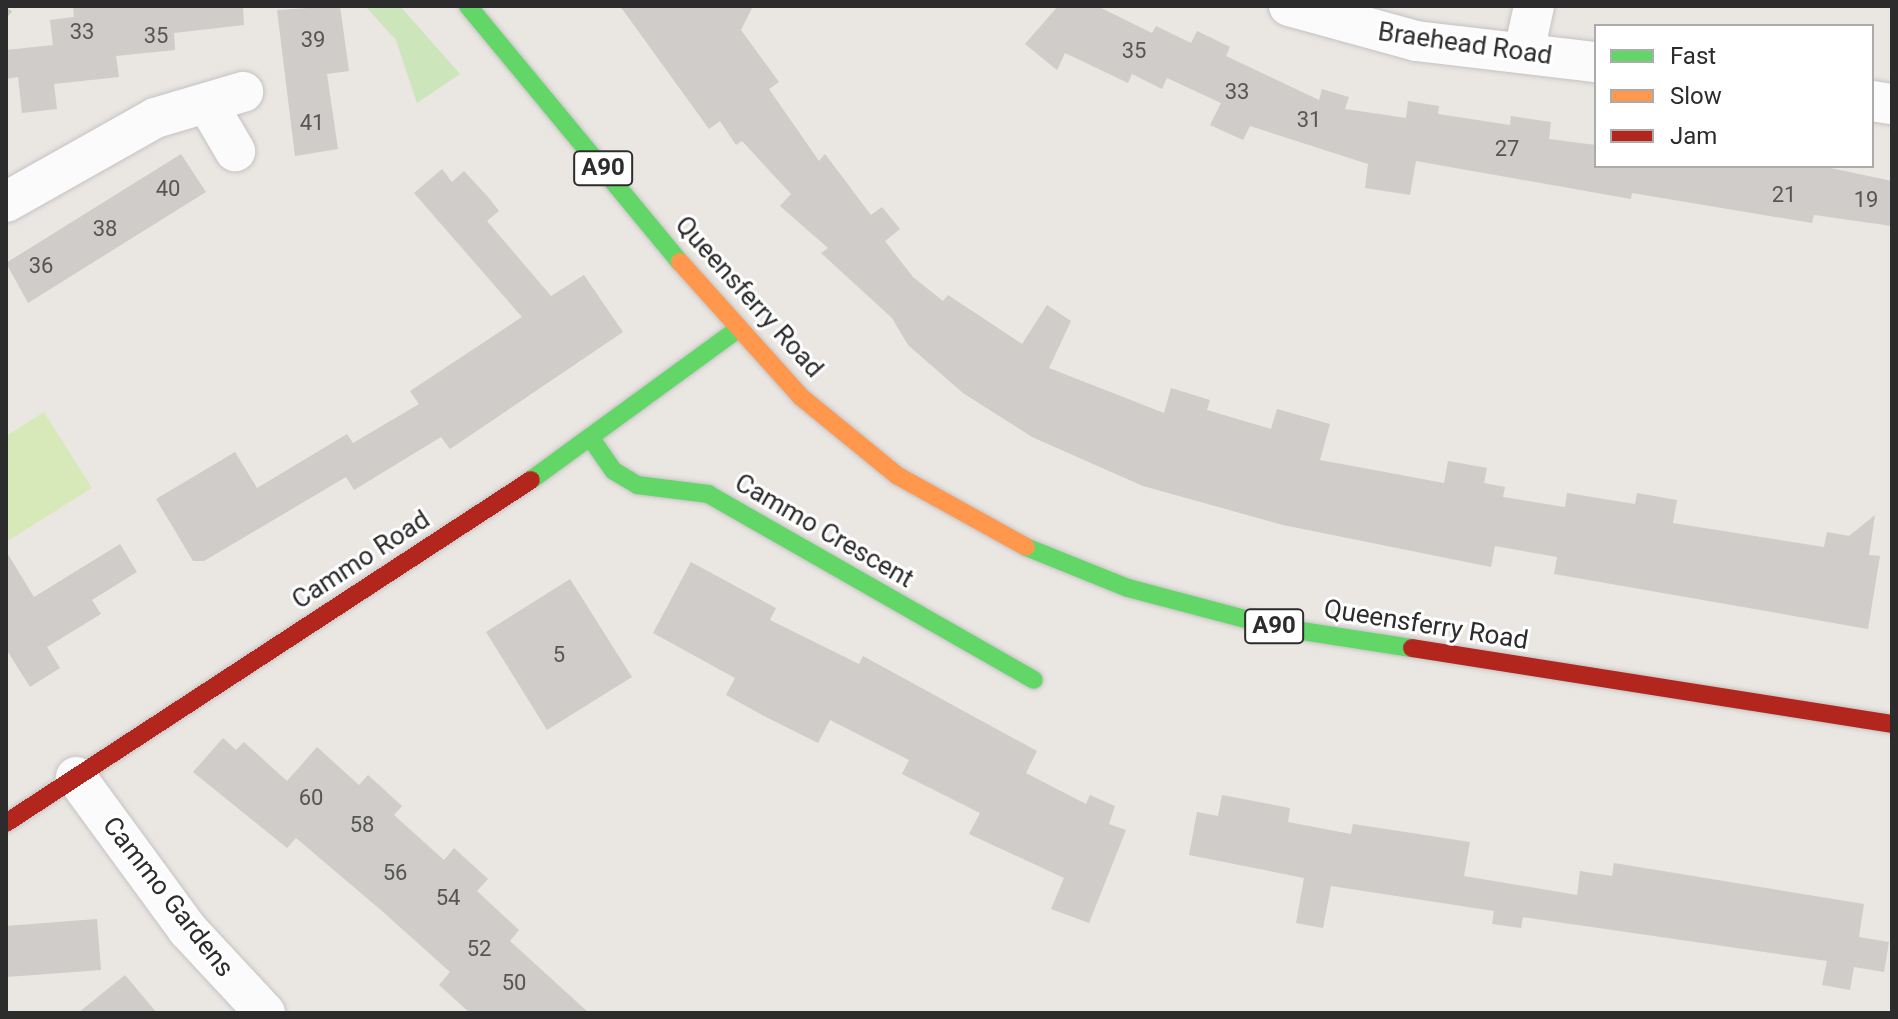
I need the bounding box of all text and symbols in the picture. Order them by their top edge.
street label: Braehead Road [1376,16,1554,72]
house number: 33 [70,19,94,45]
house number: 35 [144,23,168,49]
legend [1594,24,1874,168]
house number: 39 [301,27,325,53]
house number: 35 [1122,38,1146,64]
text: Fast [1670,42,1716,70]
house number: 33 [1225,79,1249,105]
text: Slow [1670,82,1722,110]
house number: 31 [1297,107,1321,133]
house number: 41 [300,110,324,136]
text: Jam [1670,122,1717,150]
house number: 27 [1495,136,1519,162]
road number: A90 [573,148,633,188]
house number: 40 [156,176,180,202]
house number: 21 [1772,182,1796,208]
house number: 19 [1854,187,1878,213]
street label: Queensferry Road [668,210,830,384]
house number: 38 [93,216,117,242]
house number: 36 [29,253,53,279]
street label: Cammo Crescent [729,467,919,595]
street label: Cammo Road [286,504,436,616]
street label: Queensferry Road [1322,593,1530,657]
road number: A90 [1244,606,1304,646]
house number: 5 [553,642,565,668]
house number: 60 [299,785,323,811]
street label: Cammo Gardens [96,811,240,983]
house number: 58 [350,812,374,838]
house number: 56 [383,860,407,886]
house number: 54 [436,885,460,911]
house number: 52 [467,936,491,962]
house number: 50 [502,970,526,996]

